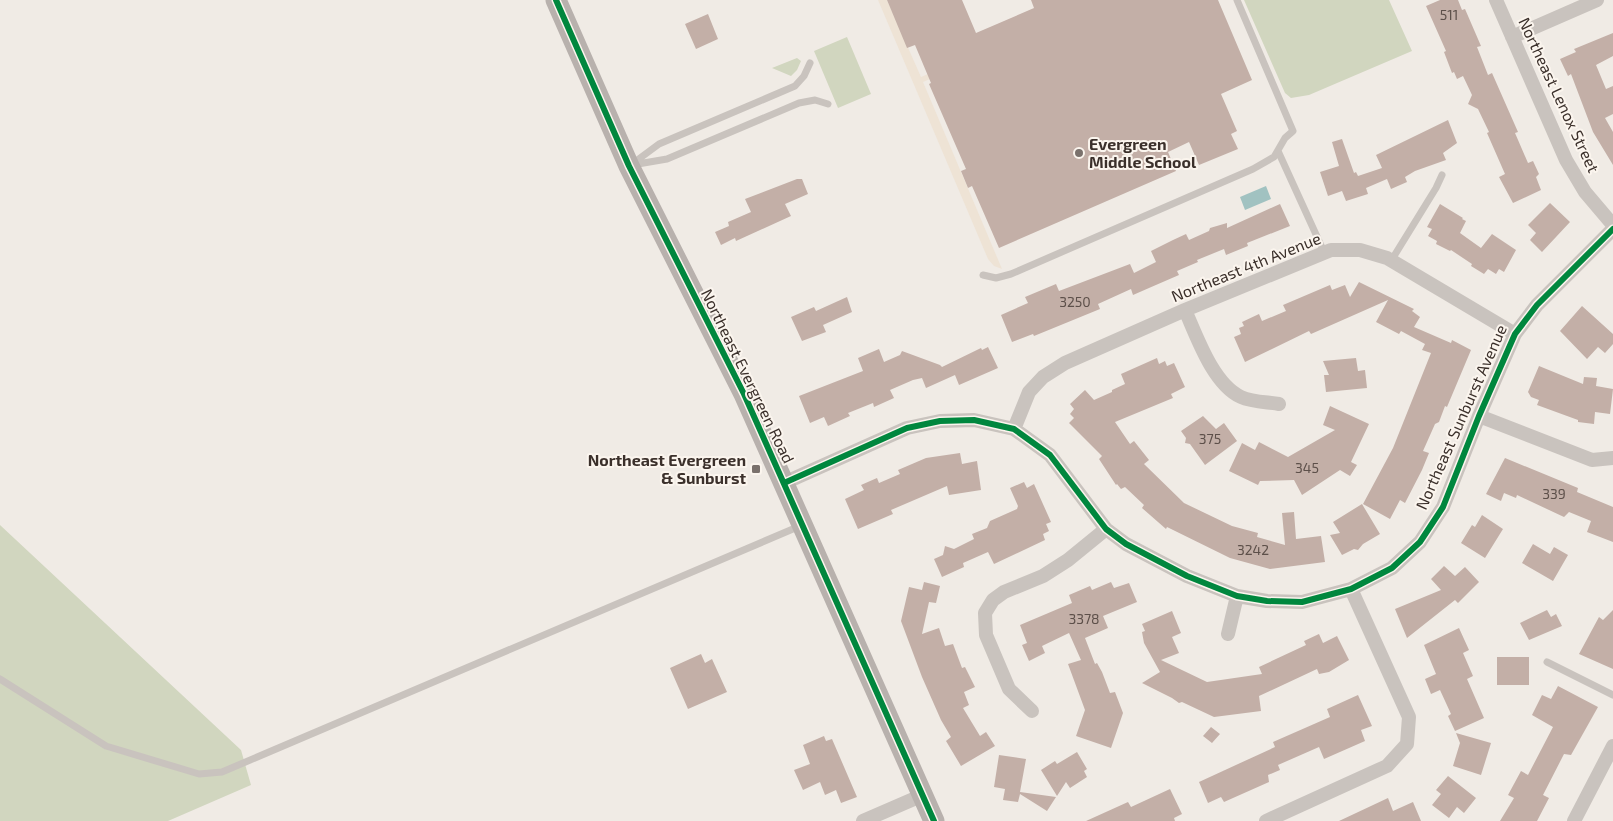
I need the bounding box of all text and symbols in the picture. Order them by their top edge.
house number: 511 [1440,6,1458,23]
street label: Northeast Lenox Street [1515,14,1604,175]
place label: Evergreen Middle School [1089,134,1197,171]
marker: Evergreen Middle School [1073,147,1085,159]
street label: Northeast 4th Avenue [1168,228,1323,305]
street label: Northeast Evergreen Road [698,285,799,466]
house number: 3250 [1059,293,1091,310]
street label: Northeast Sunburst Avenue [1411,321,1510,512]
house number: 375 [1199,430,1221,447]
place label: Northeast Evergreen & Sunburst [588,450,746,487]
house number: 345 [1295,459,1319,476]
marker: Northeast Evergreen & Sunburst [750,463,762,475]
house number: 339 [1542,485,1566,502]
house number: 3242 [1237,541,1269,558]
house number: 3378 [1068,610,1100,627]

